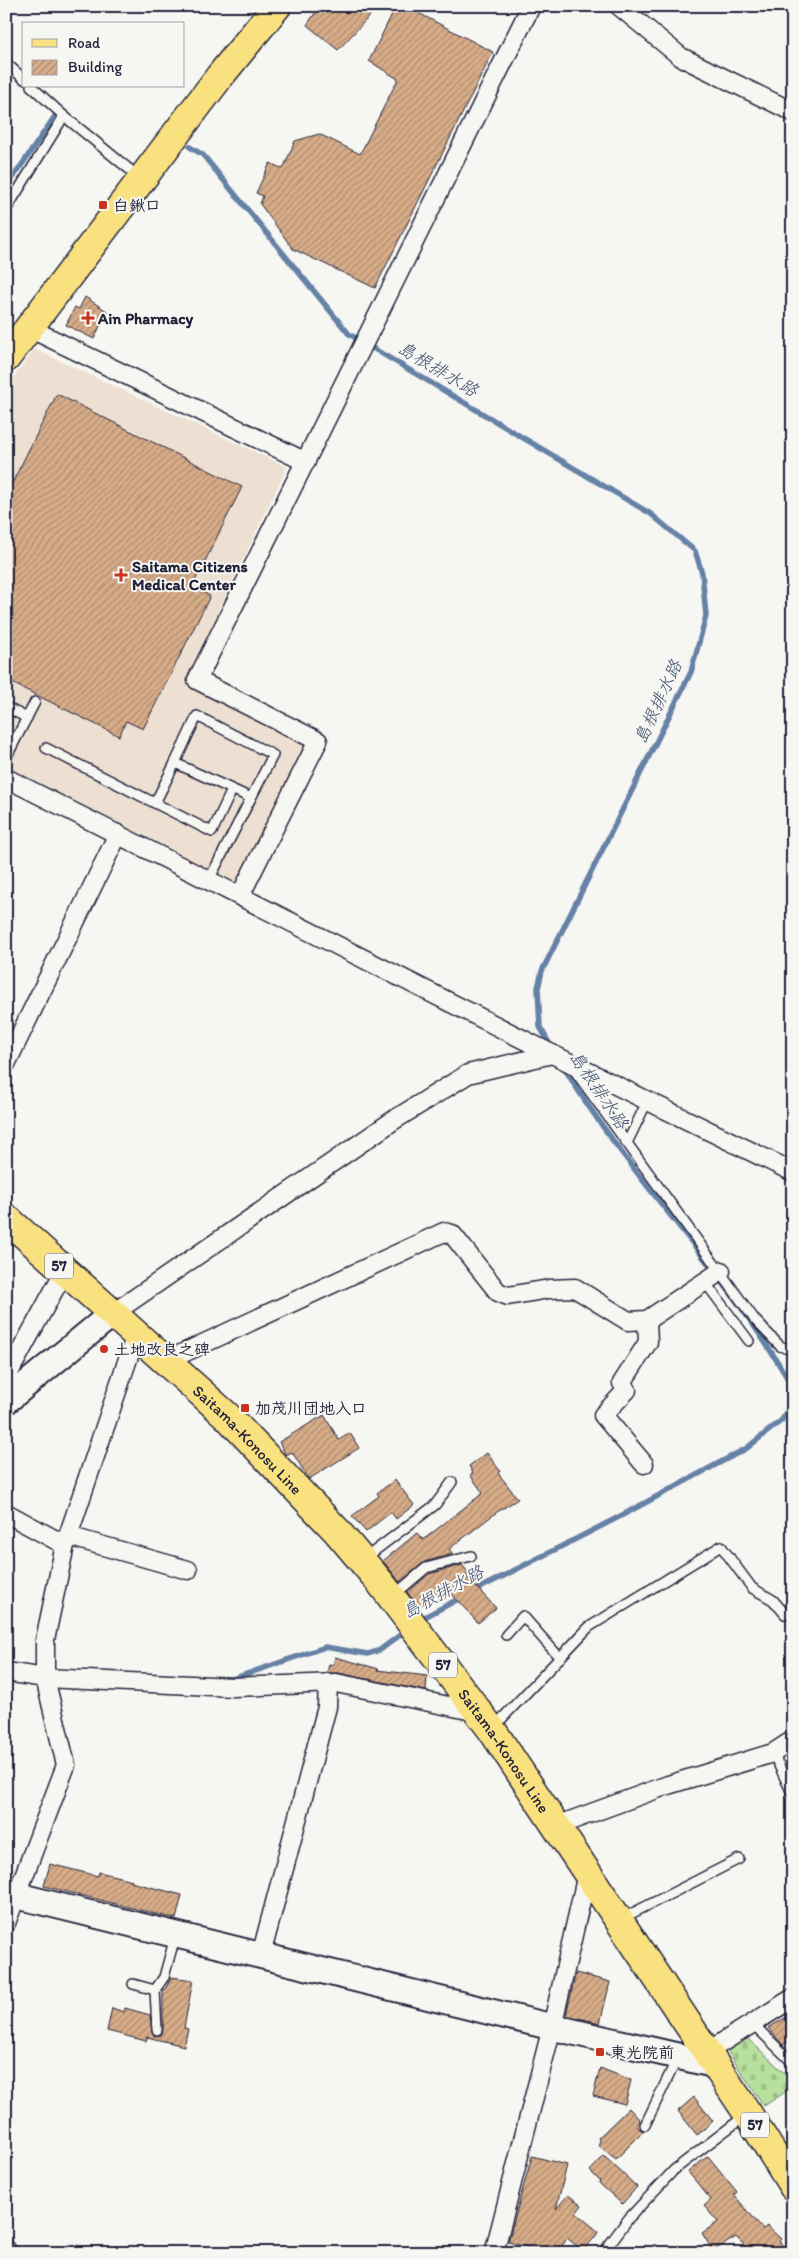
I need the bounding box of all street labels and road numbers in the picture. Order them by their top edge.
road number: 57 [45,1254,73,1278]
street label: Saitama-Konosu Line [189,1381,306,1499]
road number: 57 [429,1652,457,1678]
street label: Saitama-Konosu Line [454,1685,554,1817]
road number: 57 [741,2112,769,2138]

